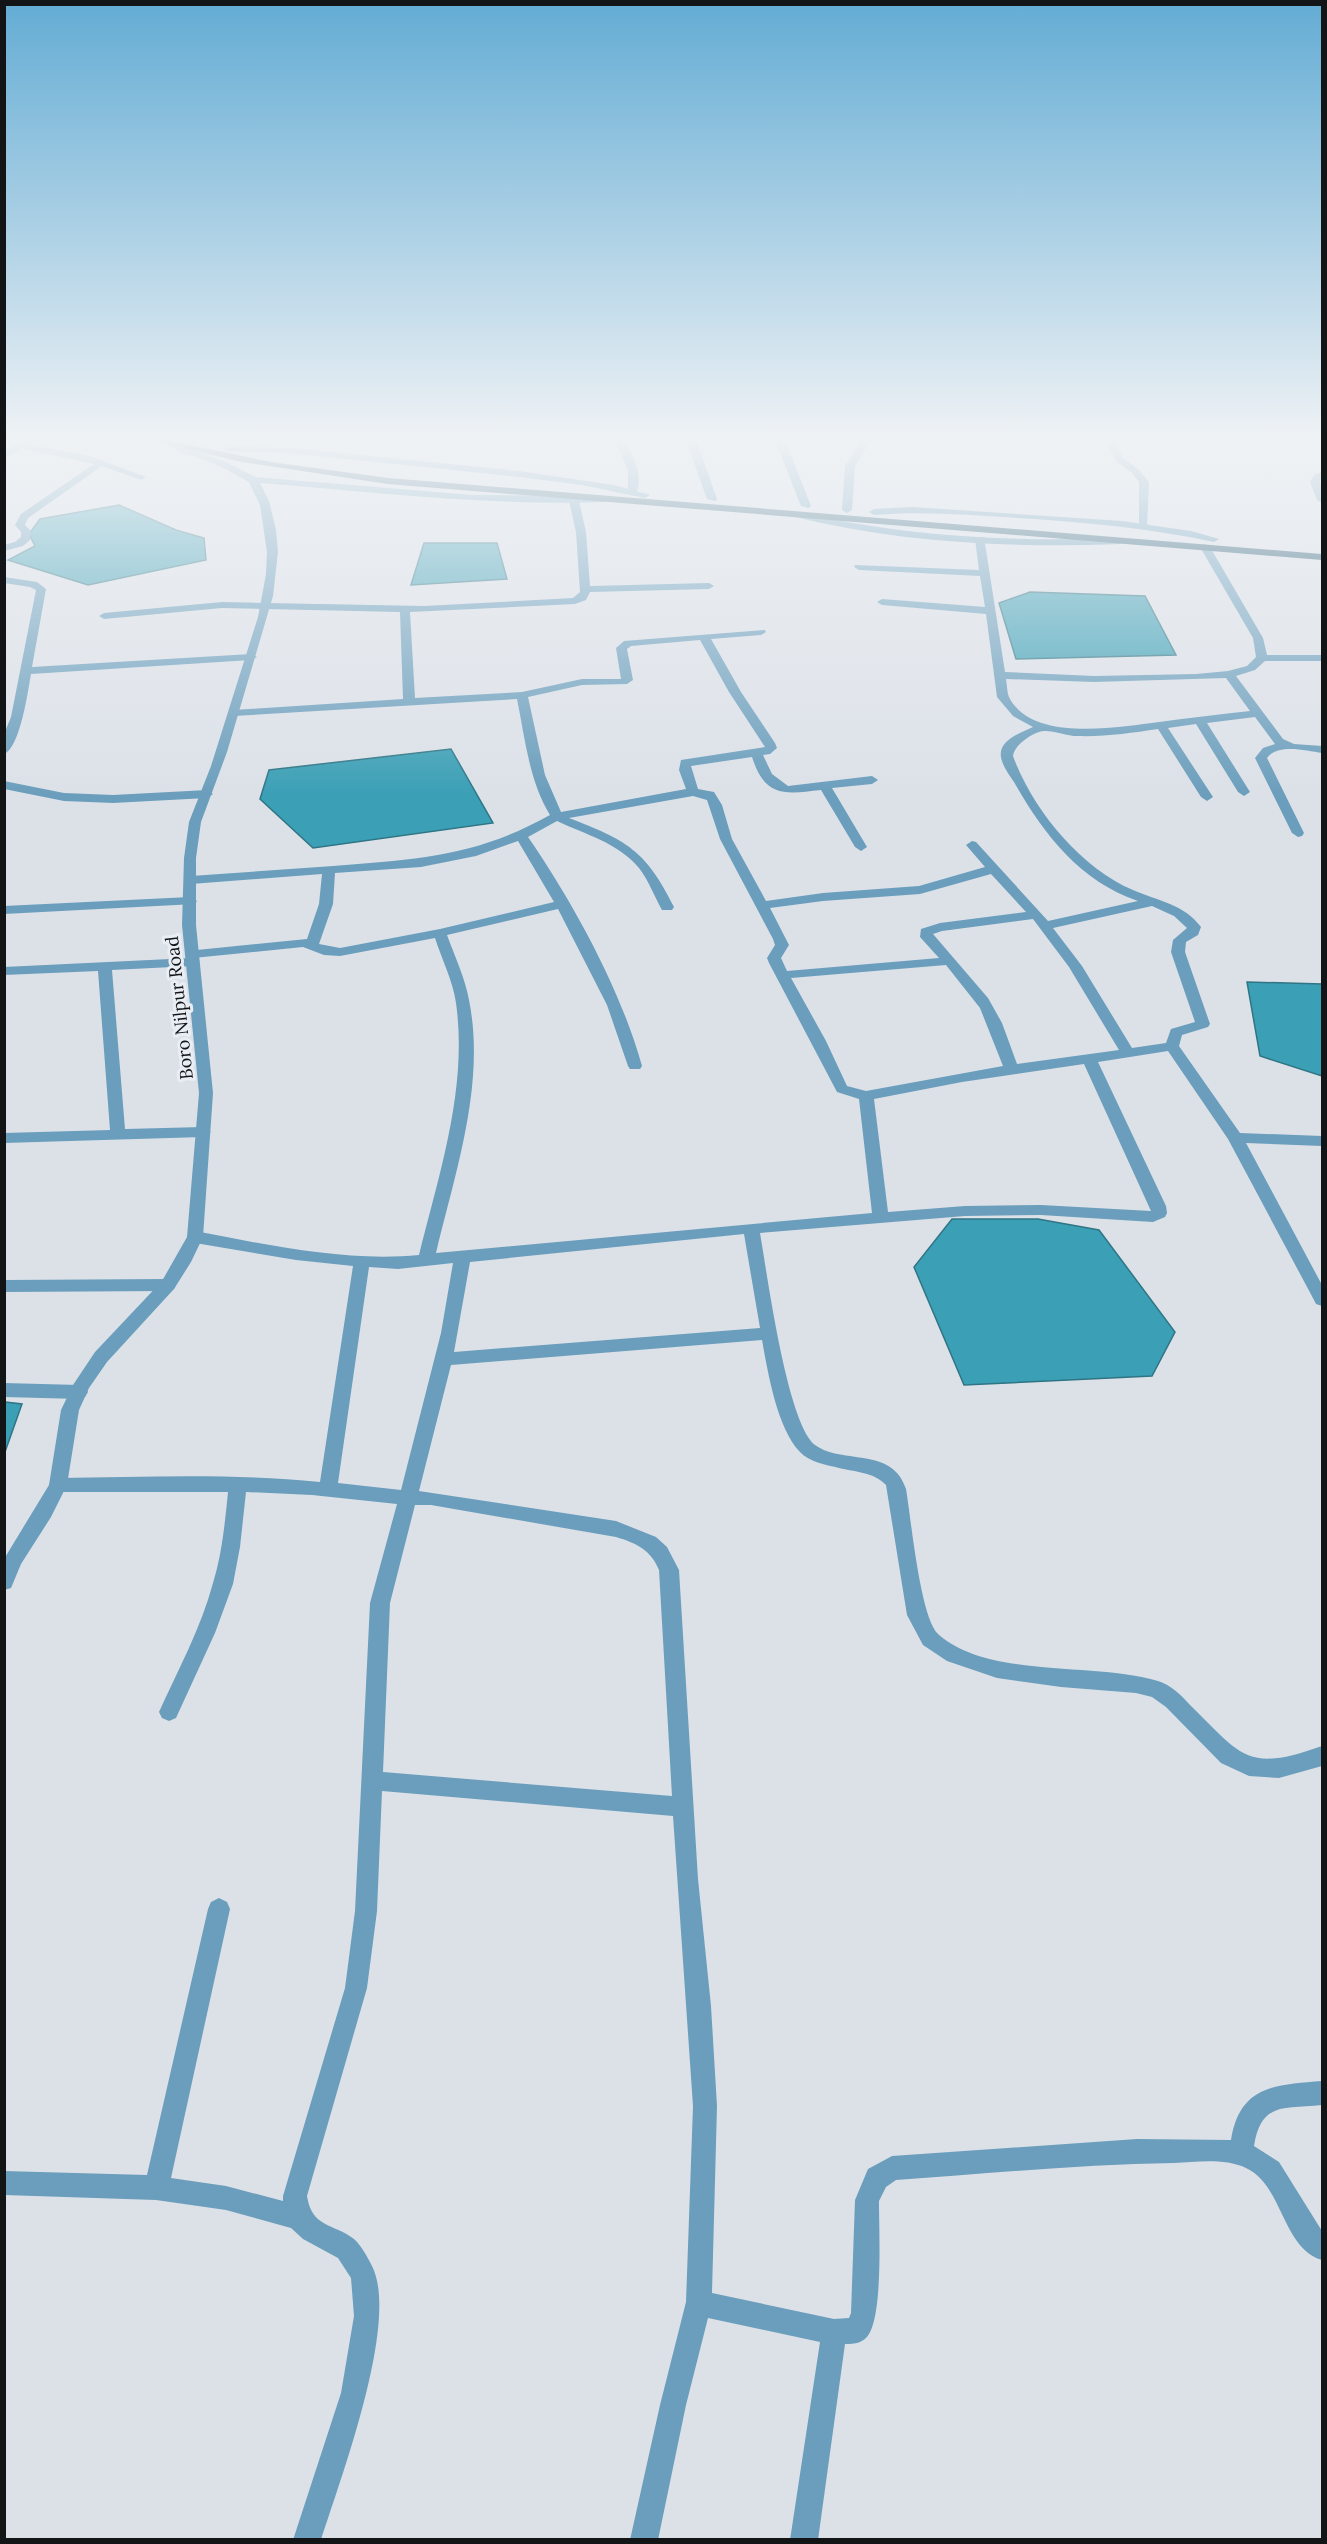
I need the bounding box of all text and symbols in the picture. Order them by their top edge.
street label: Boro Nilpur Road [160,935,198,1081]

